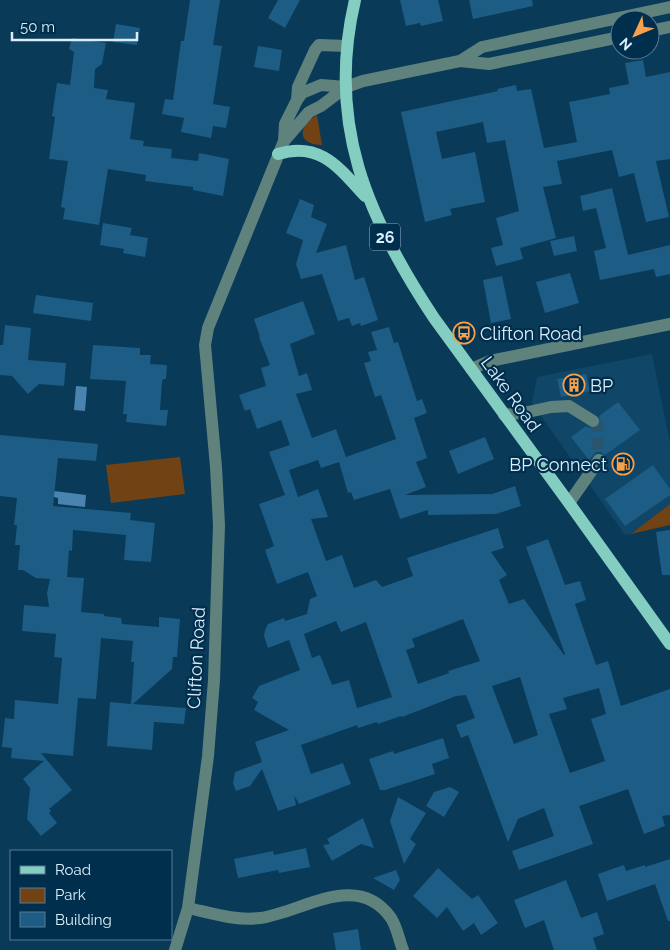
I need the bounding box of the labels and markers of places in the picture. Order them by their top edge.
bus stop icon: Clifton Road [452,321,476,345]
place label: Clifton Road [480,323,582,344]
building icon: BP [562,373,586,397]
place label: BP [590,375,613,396]
fuel station icon: BP Connect [611,452,635,476]
place label: BP Connect [509,454,607,475]

